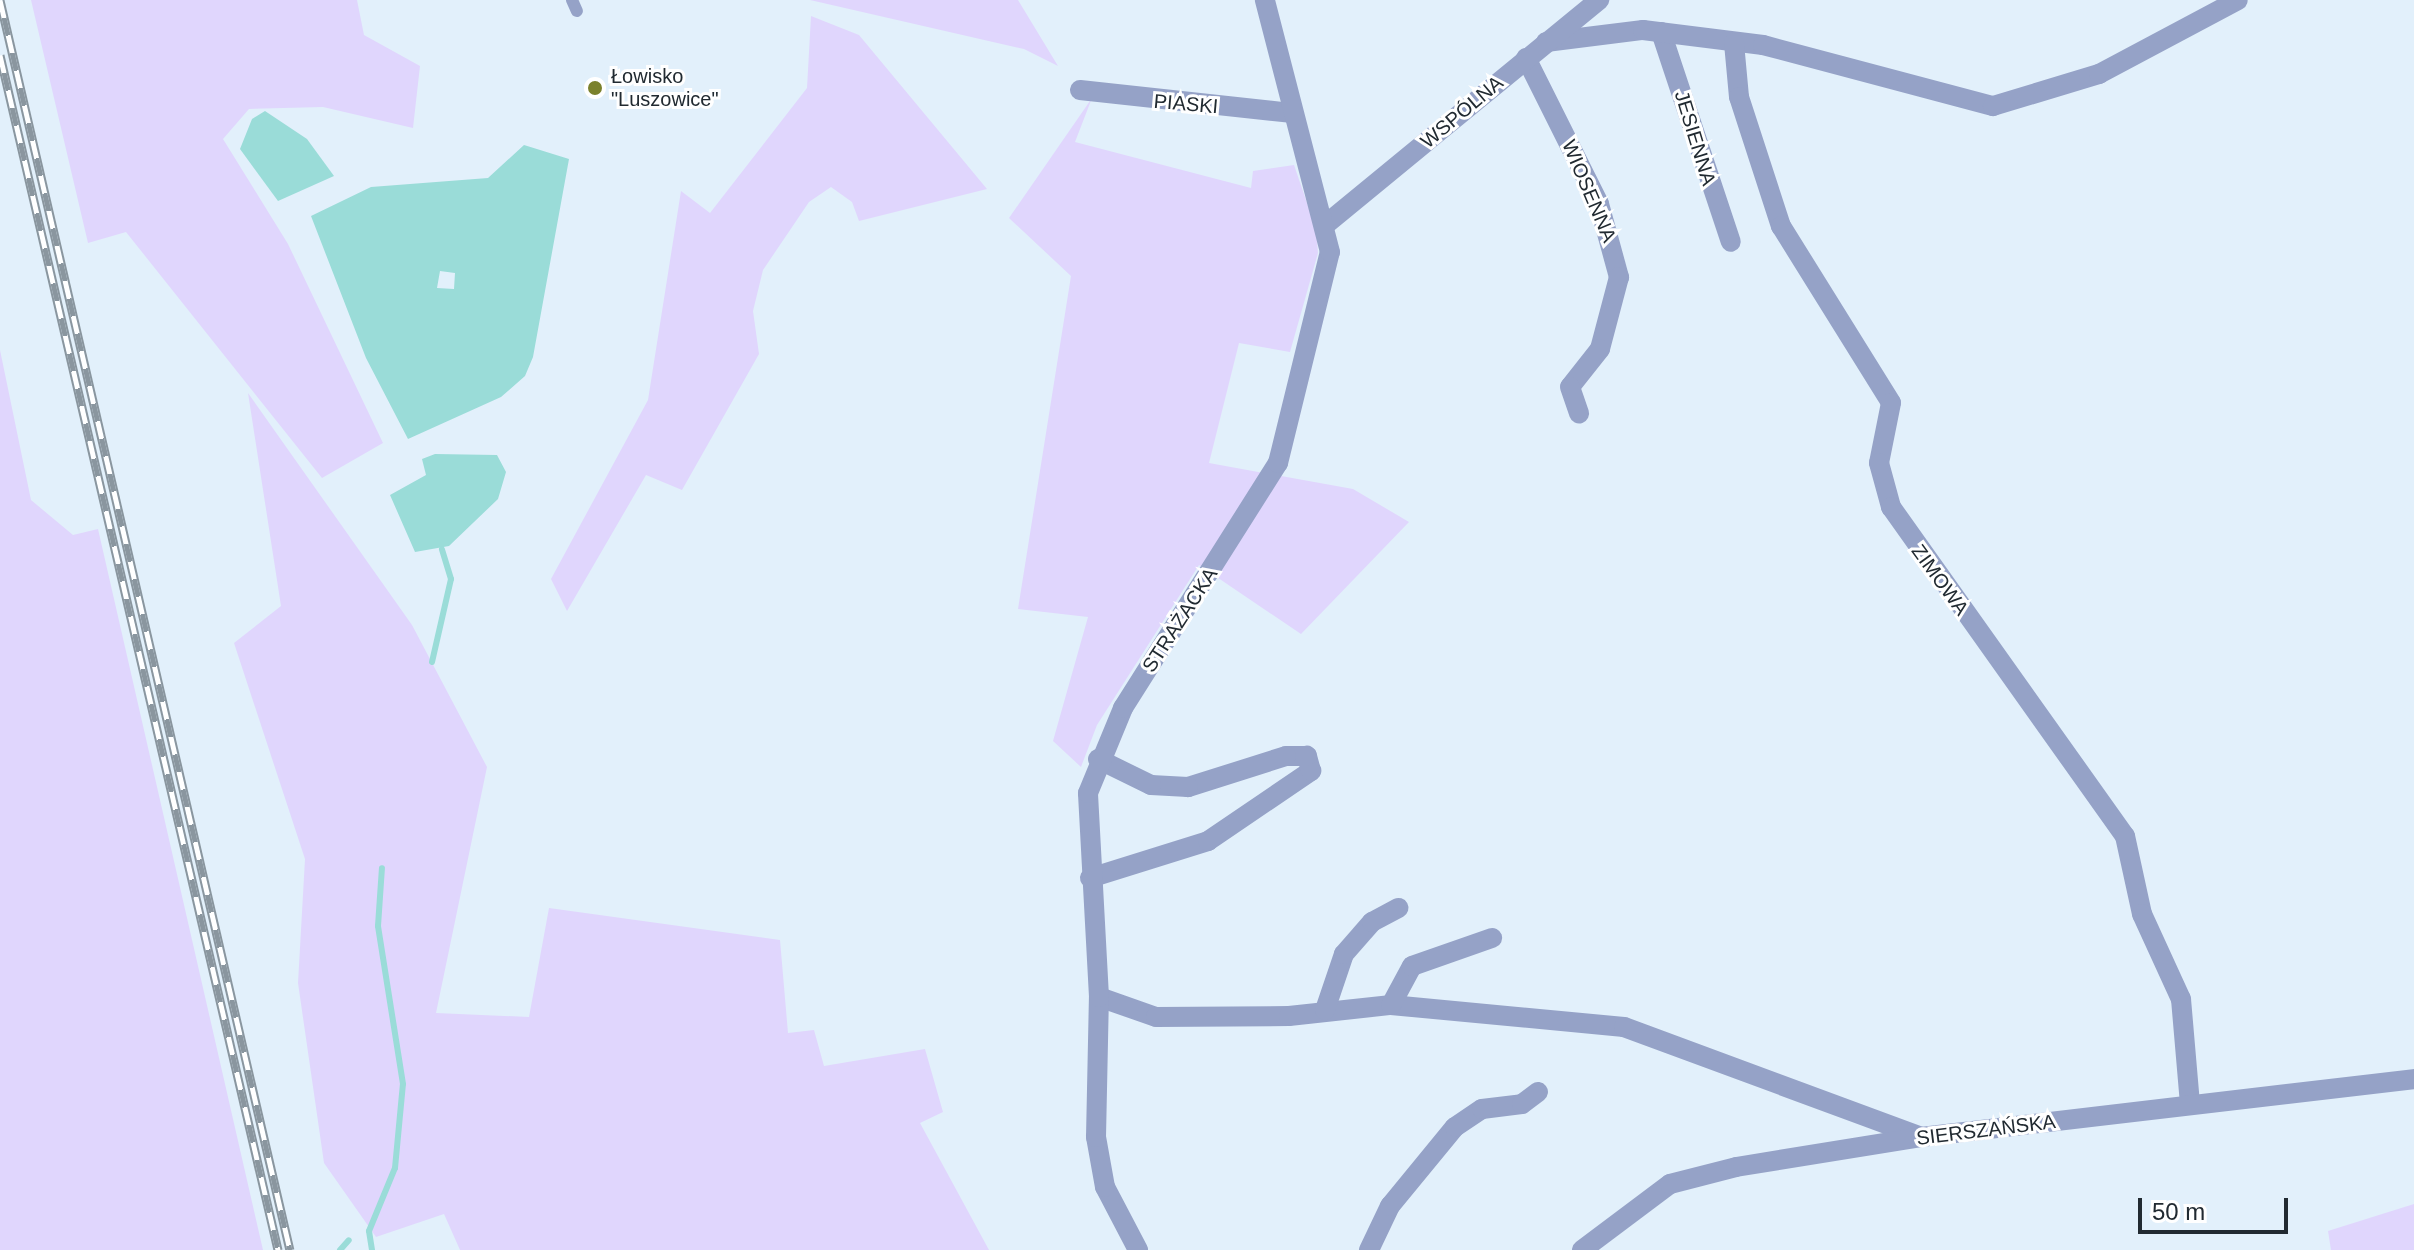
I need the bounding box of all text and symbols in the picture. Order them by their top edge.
place label: Łowisko "Luszowice" [611,64,719,111]
street label: WSPÓLNA [1416,71,1508,153]
marker: Łowisko "Luszowice" [586,79,604,97]
street label: JESIENNA [1669,88,1721,188]
street label: PIASKI [1153,89,1219,119]
street label: WIOSENNA [1557,136,1621,246]
street label: ZIMOWA [1906,540,1974,620]
street label: STRAŻACKA [1137,563,1223,677]
street label: SIERSZAŃSKA [1915,1110,2057,1150]
scale bar [2142,1182,2292,1232]
text: 50 m [2152,1198,2205,1225]

